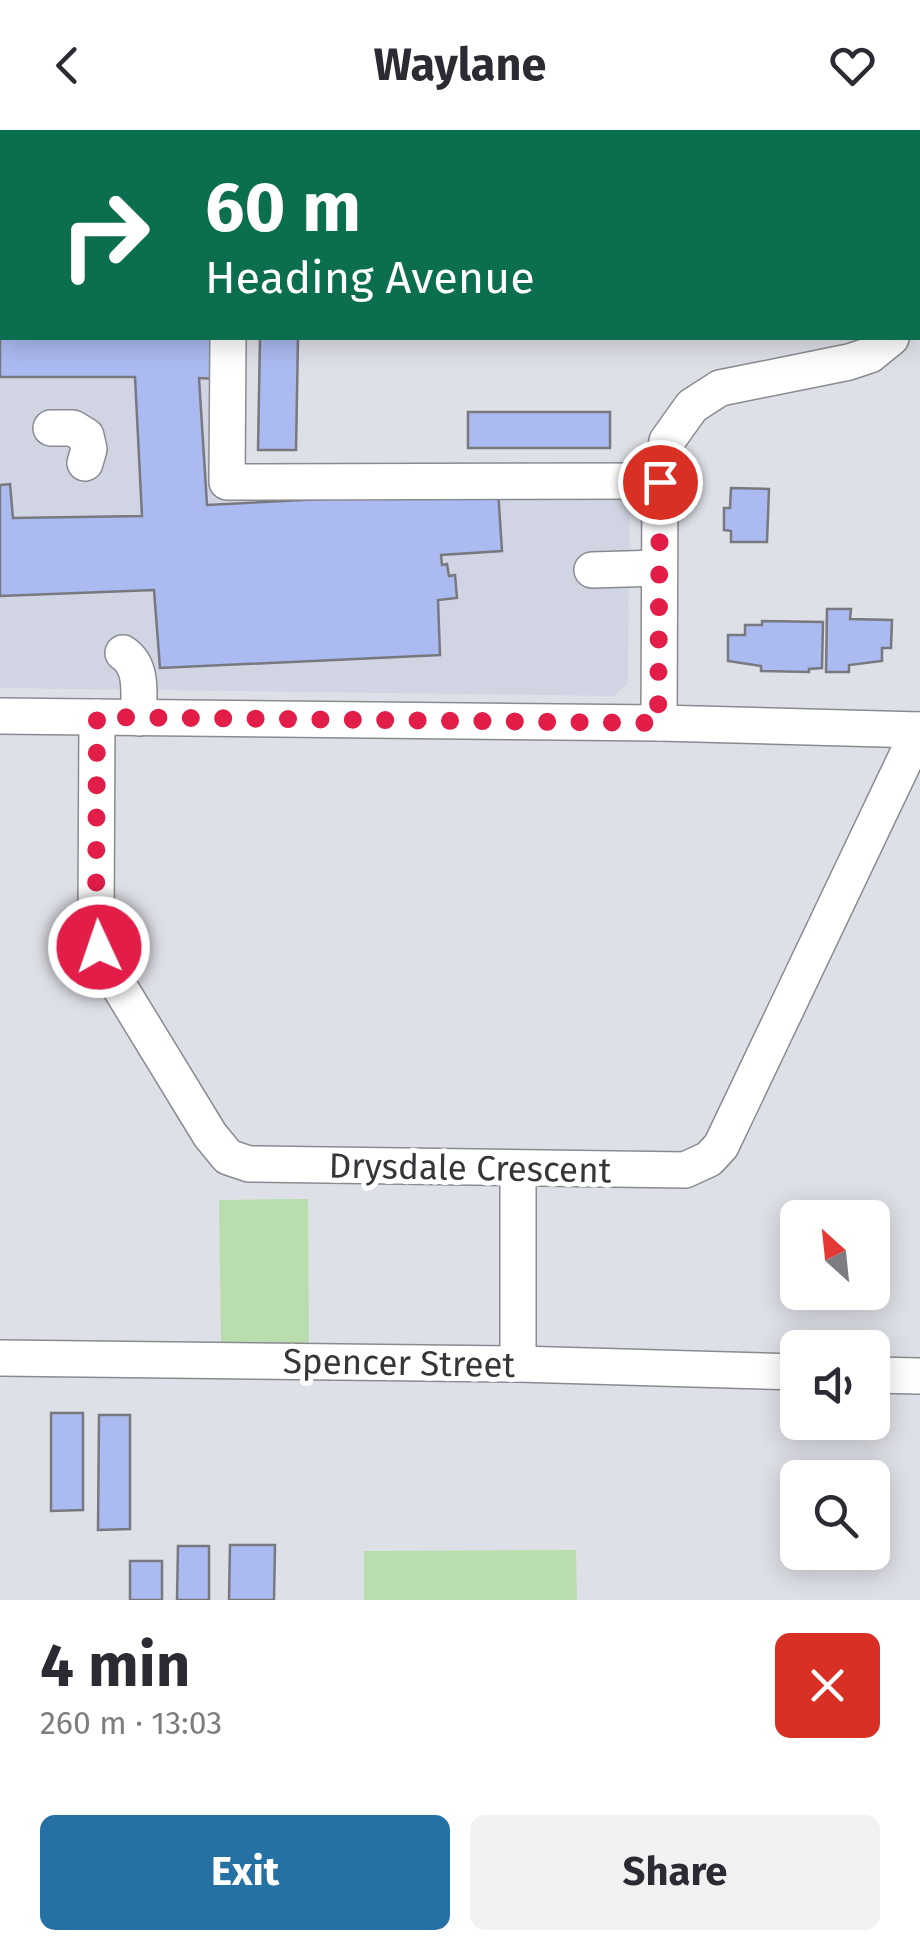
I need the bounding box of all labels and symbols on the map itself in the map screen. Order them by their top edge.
pin [618,440,703,525]
position arrow [47,895,151,999]
street label: Drysdale Crescent [328,1145,612,1191]
north arrow [780,1200,890,1310]
street label: Spencer Street [283,1340,516,1386]

